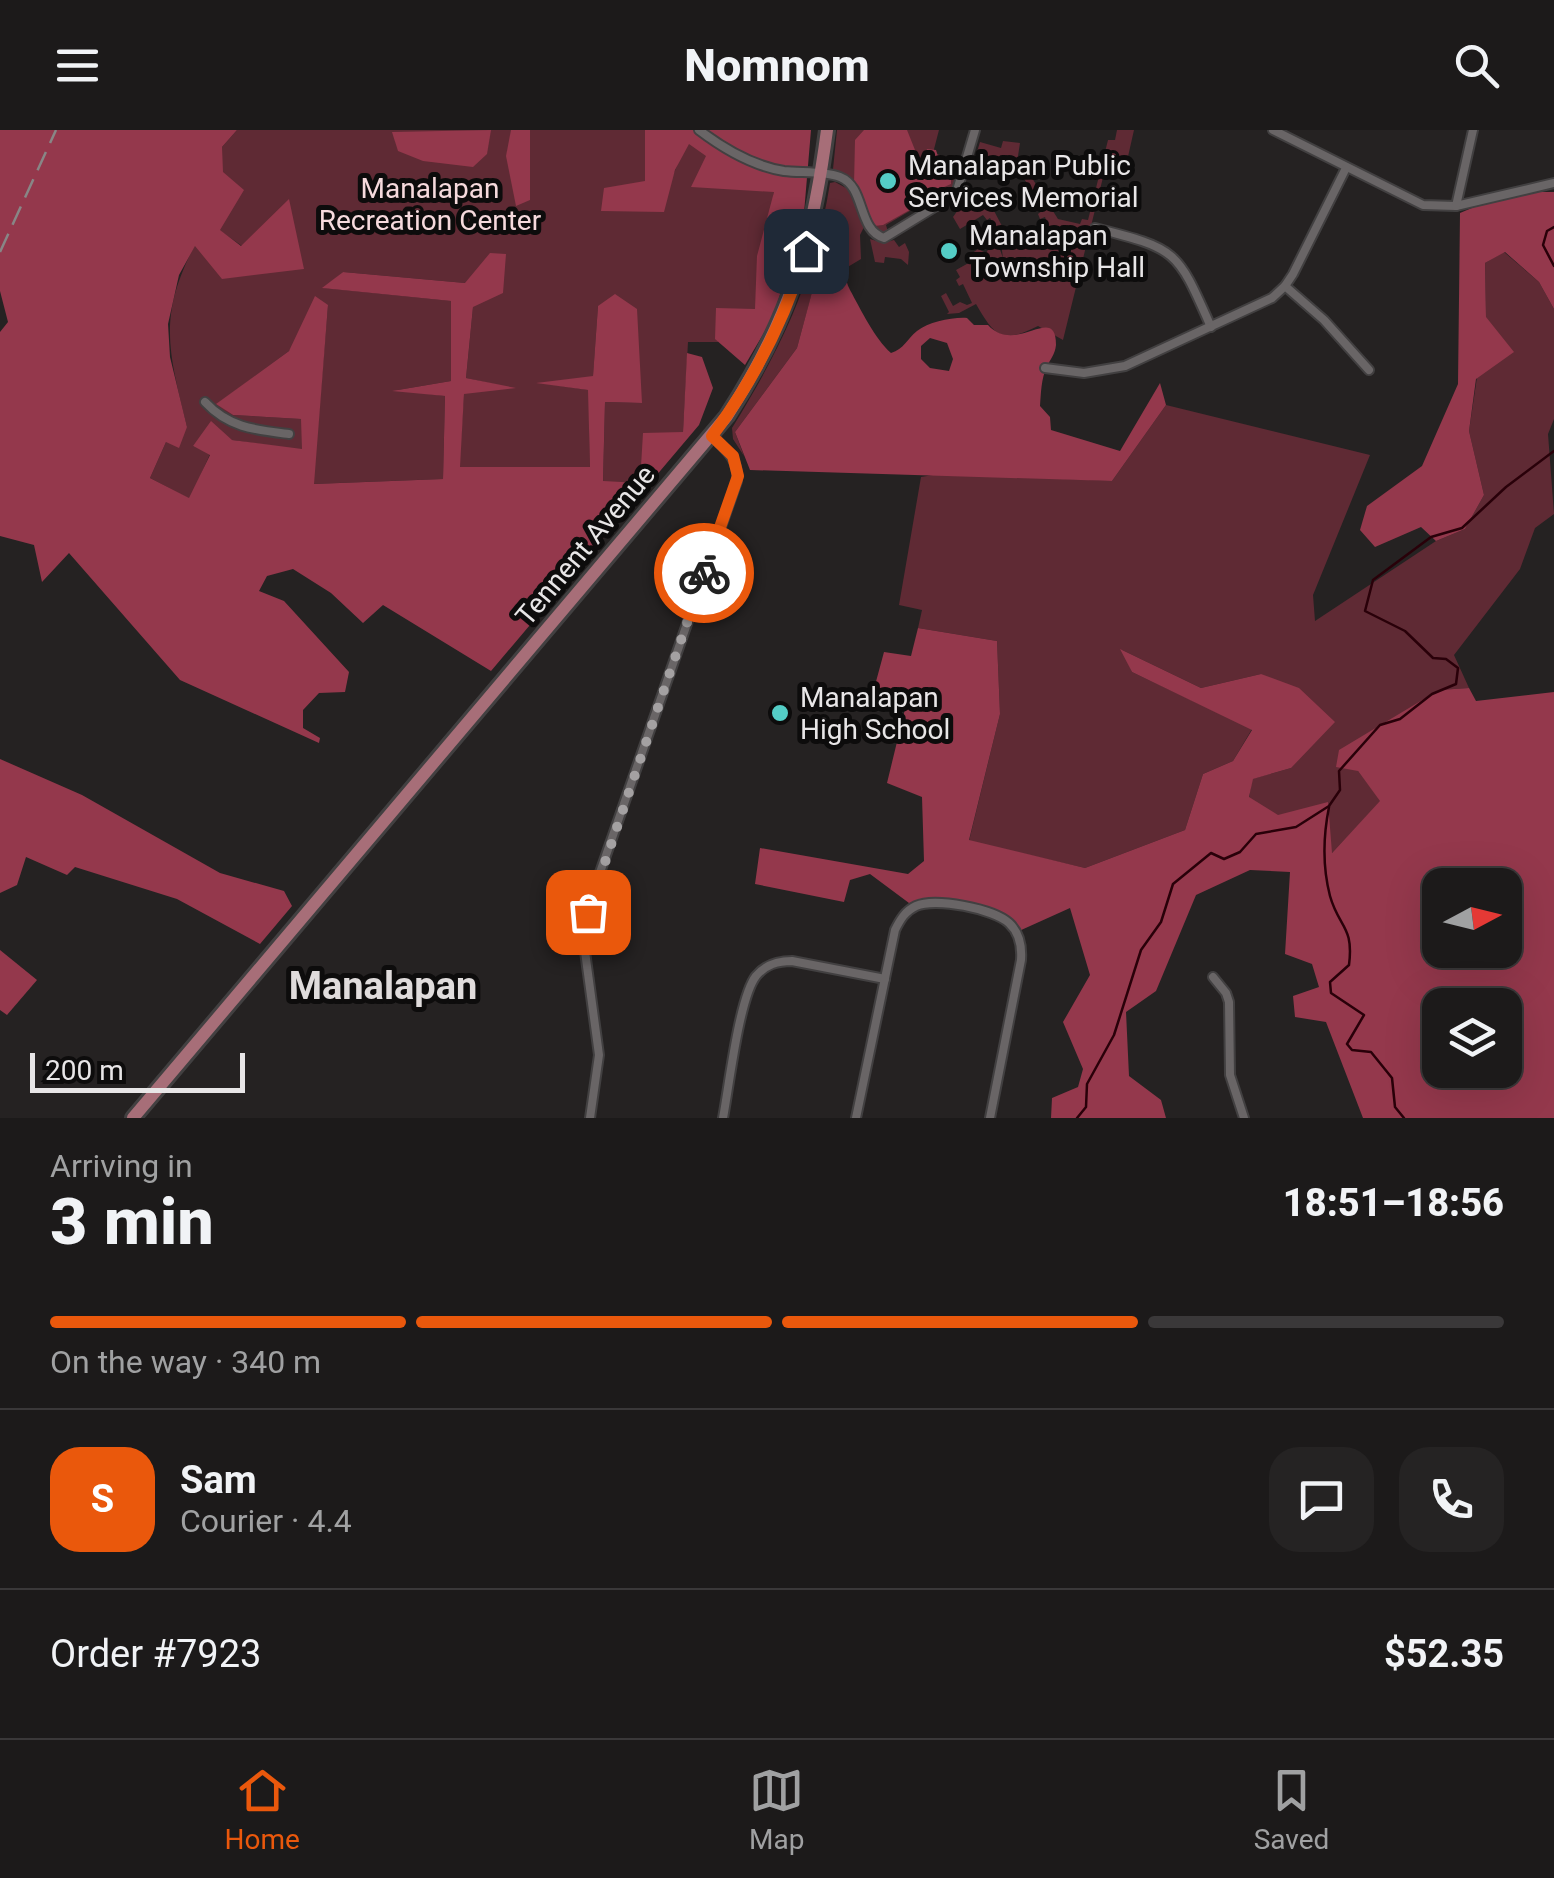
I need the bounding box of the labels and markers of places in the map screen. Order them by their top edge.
place label: Manalapan Public Services Memorial [908,149,1139,214]
marker: Manalapan Public Services Memorial [877,170,899,192]
pin [764,209,849,294]
place label: Manalapan Township Hall [969,219,1145,284]
marker: Manalapan Township Hall [938,240,960,262]
place label: Manalapan High School [800,681,950,746]
marker: Manalapan High School [769,702,791,724]
pin [546,870,631,955]

